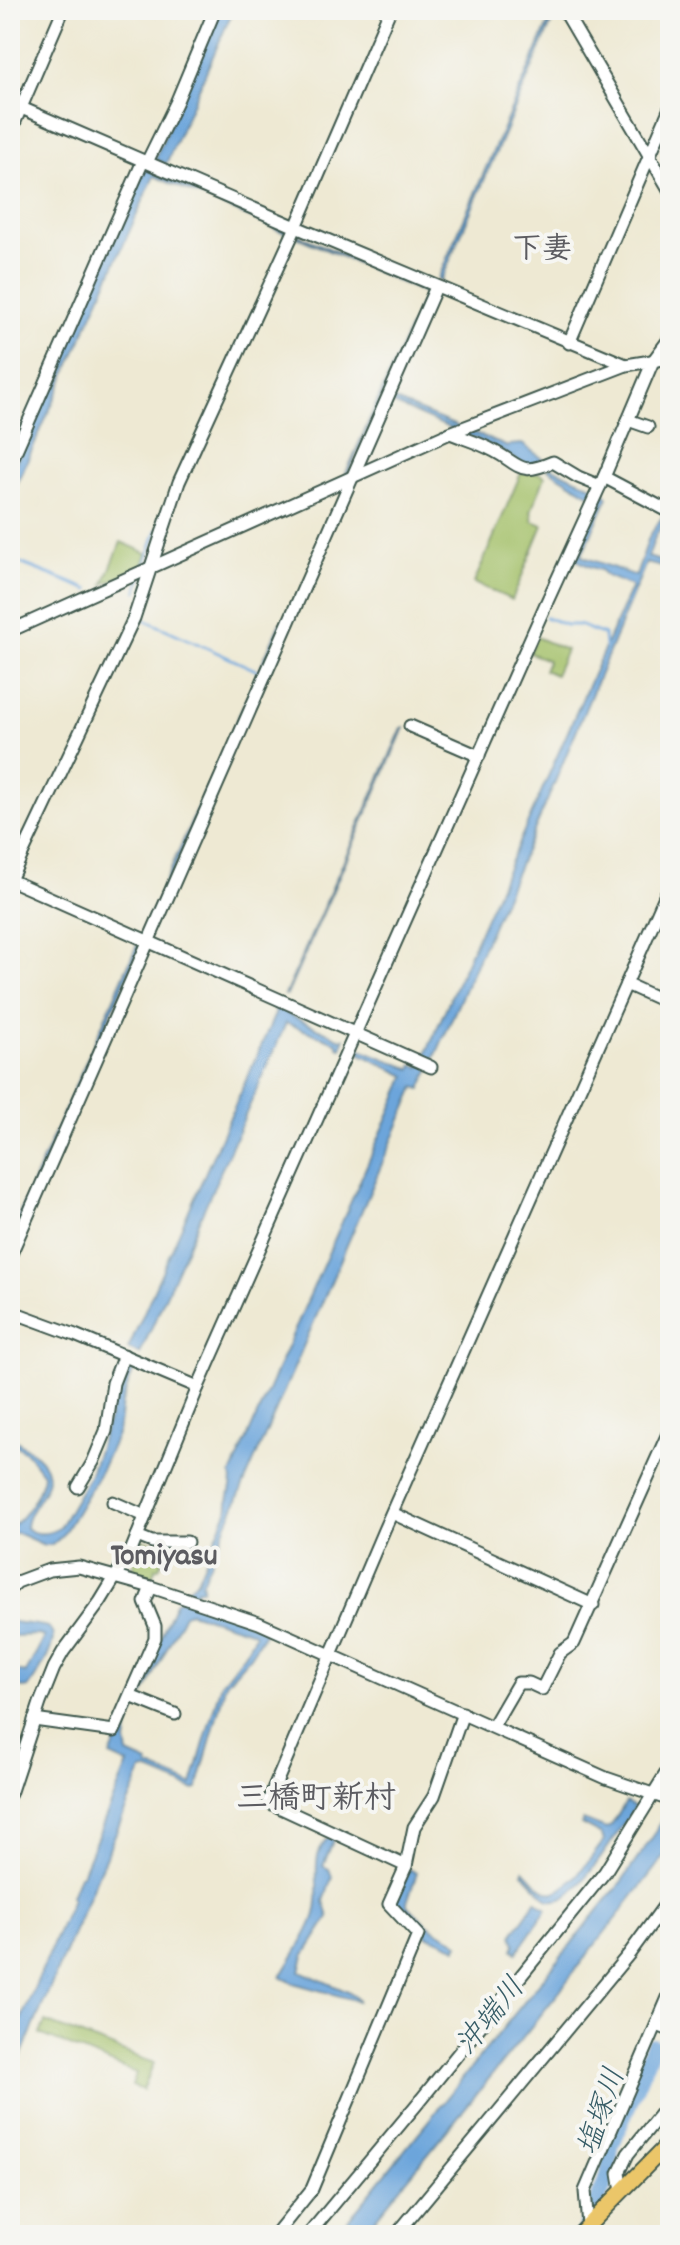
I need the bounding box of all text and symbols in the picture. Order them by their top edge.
district label: 下妻 [512,230,572,273]
district label: Tomiyasu [110,1535,218,1581]
district label: 三橋町新村 [236,1778,396,1824]
water label: 沖端川 [447,1969,538,2066]
water label: 塩塚川 [569,2063,639,2162]

